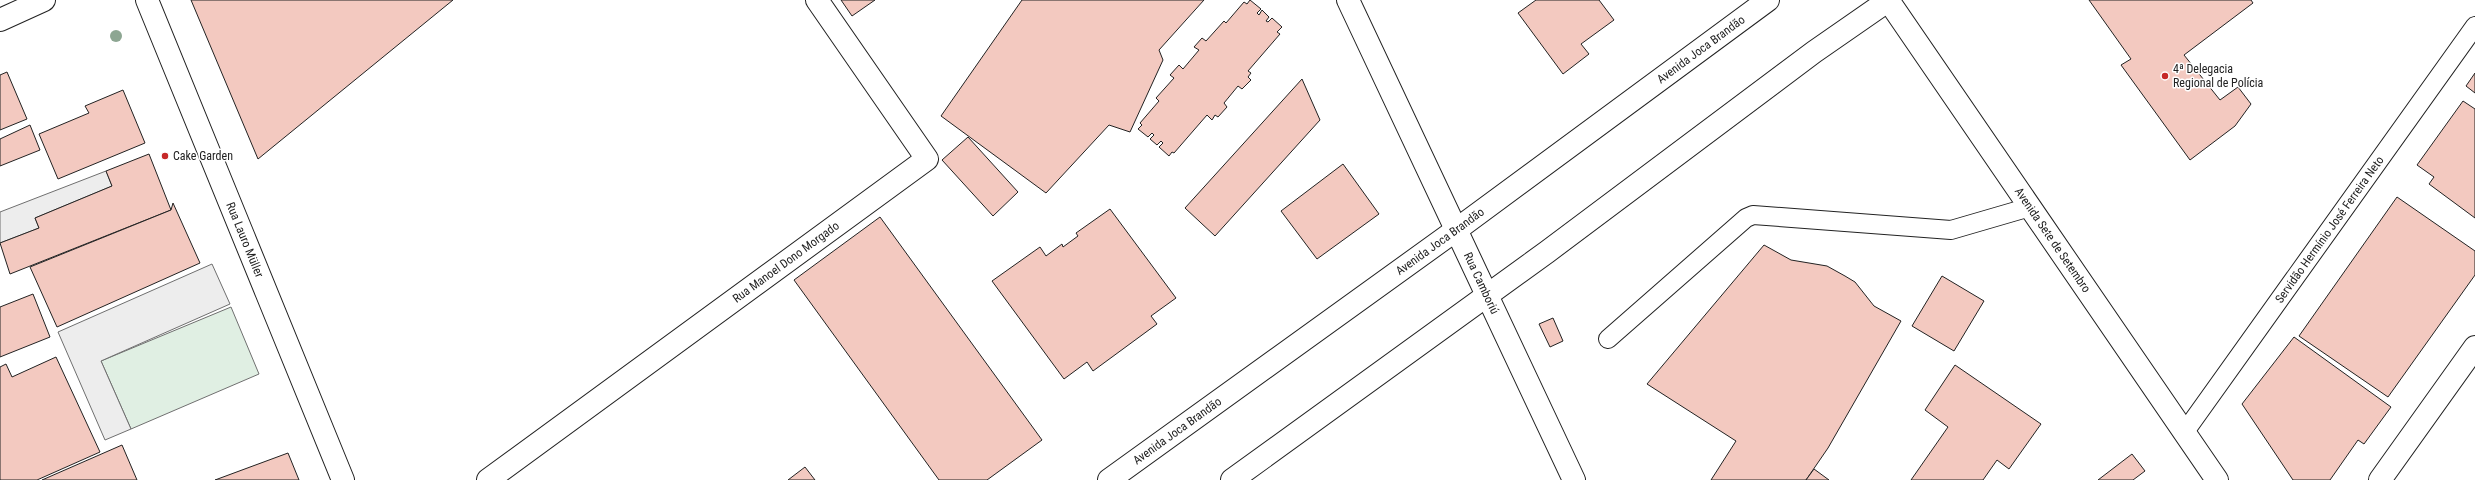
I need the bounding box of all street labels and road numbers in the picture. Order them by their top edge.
street label: Avenida Joca Brandão [1654,12,1748,86]
street label: Servidão Hermínio José Ferreira Neto [2272,154,2387,306]
street label: Avenida Sete de Setembro [2012,185,2093,295]
street label: Rua Lauro Müller [223,200,267,280]
street label: Avenida Joca Brandão [1393,205,1487,278]
street label: Rua Manoel Dono Morgado [730,219,842,306]
street label: Rua Camboriú [1461,250,1502,316]
street label: Avenida Joca Brandão [1130,394,1224,467]

